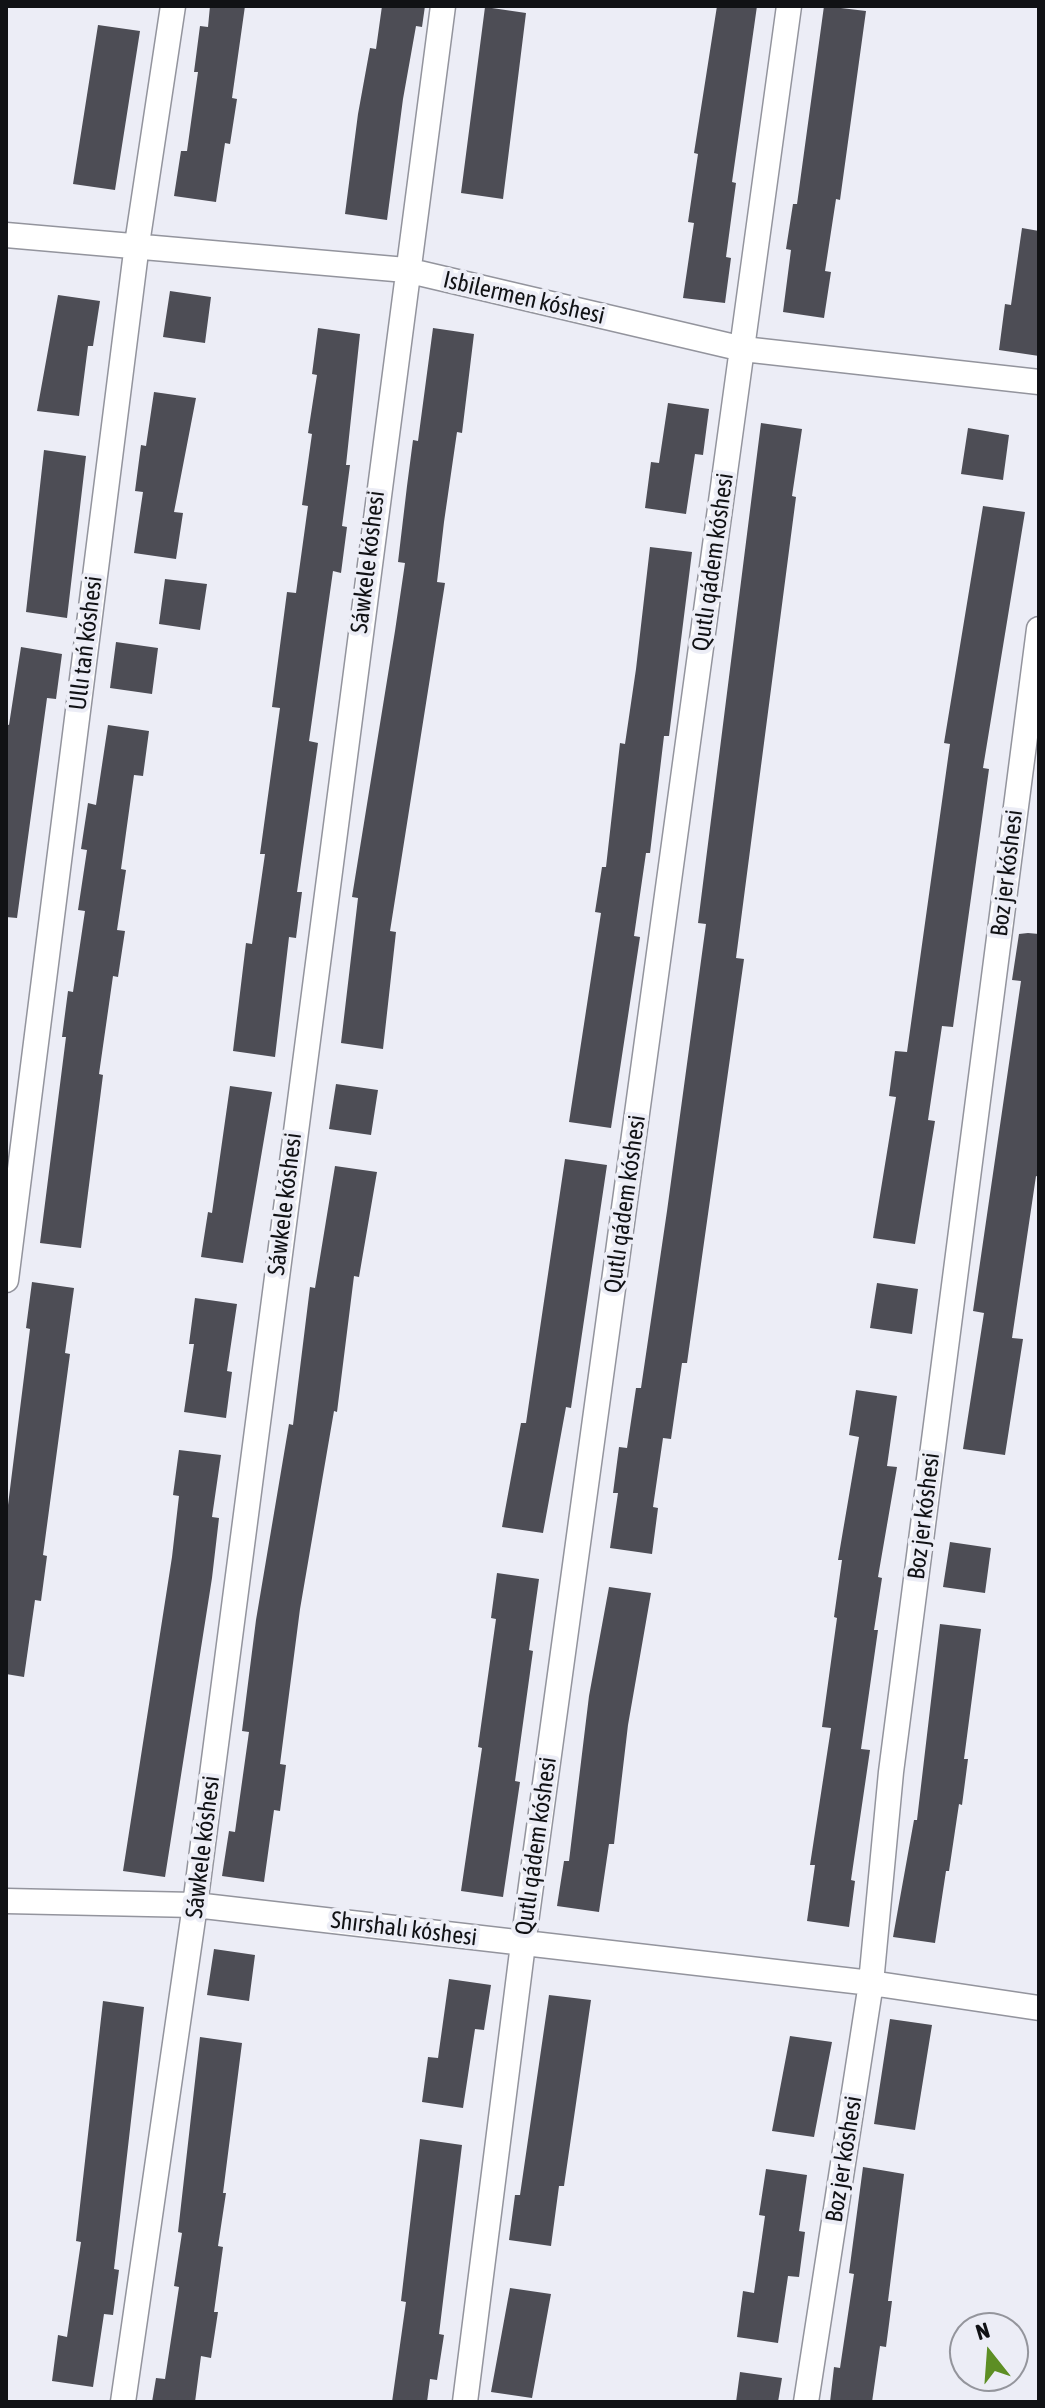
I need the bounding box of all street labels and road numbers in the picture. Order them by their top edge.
street label: Isbilermen kóshesi [440,265,608,331]
street label: Qutlı qádem kóshesi [686,471,740,653]
street label: Sáwkele kóshesi [345,489,391,635]
street label: Ullı tań kóshesi [63,574,109,712]
street label: Boz jer kóshesi [985,808,1029,938]
street label: Qutlı qádem kóshesi [598,1113,652,1295]
street label: Sáwkele kóshesi [262,1131,308,1277]
street label: Boz jer kóshesi [902,1451,946,1581]
street label: Qutlı qádem kóshesi [509,1755,563,1937]
street label: Sáwkele kóshesi [180,1774,226,1920]
street label: Shırshalı kóshesi [329,1906,479,1952]
street label: Boz jer kóshesi [820,2094,868,2224]

